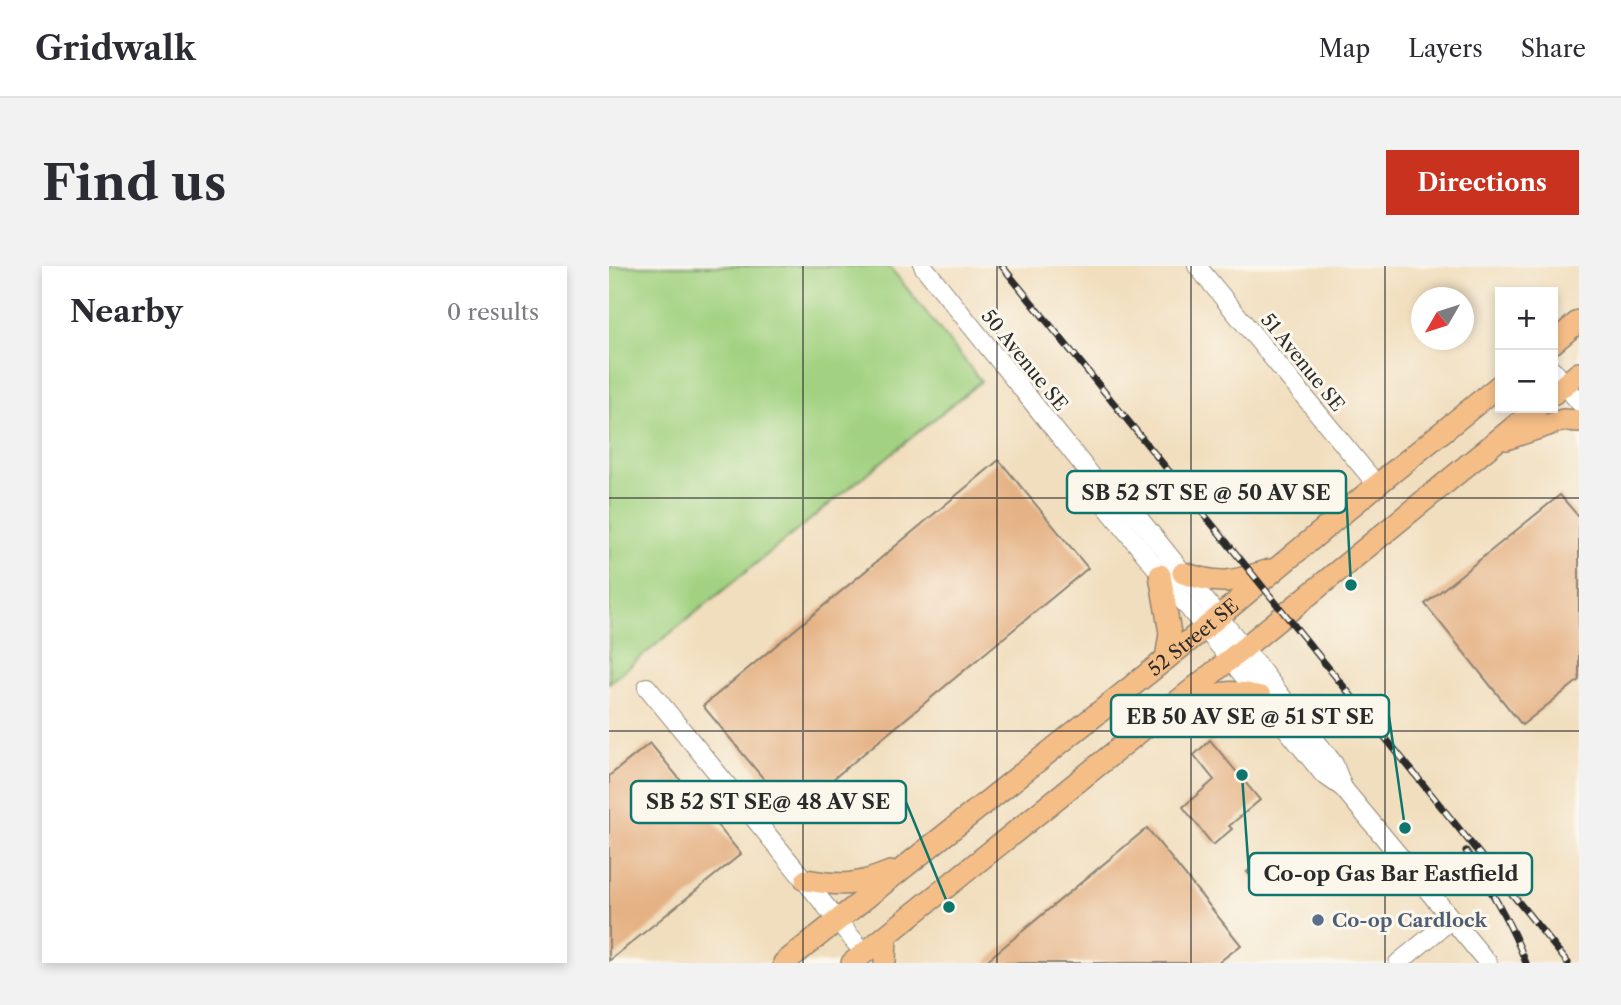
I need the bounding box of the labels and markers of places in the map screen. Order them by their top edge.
callout: SB 52 ST SE @ 50 AV SE [1067,471,1346,513]
callout: EB 50 AV SE @ 51 ST SE [1111,695,1389,737]
callout: SB 52 ST SE@ 48 AV SE [631,781,906,823]
callout: Co-op Gas Bar Eastfield [1249,853,1532,895]
place label: Co-op Cardlock [1332,909,1488,932]
marker: Co-op Cardlock [1310,912,1326,928]

